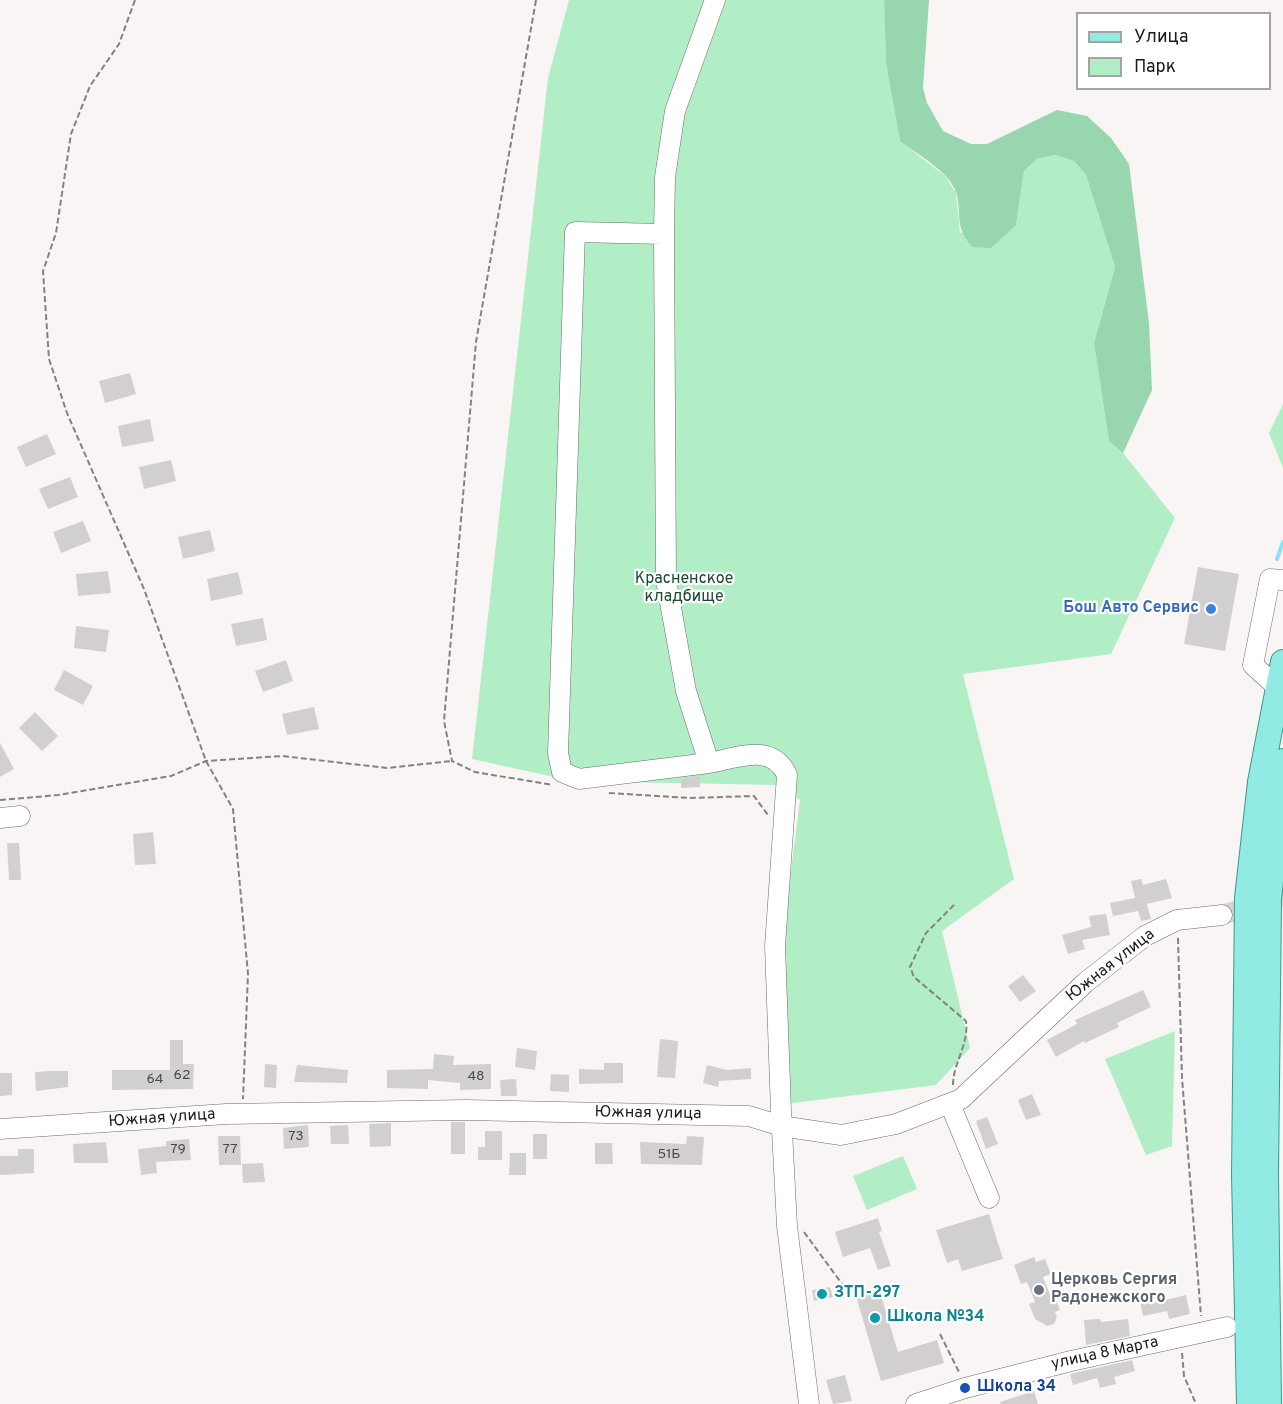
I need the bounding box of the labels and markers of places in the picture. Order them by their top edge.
place label: Бош Авто Сервис [1063,599,1199,619]
marker: Бош Авто Сервис [1204,602,1218,616]
place label: Церковь Сергия Радонежского [1051,1271,1177,1309]
marker: Церковь Сергия Радонежского [1032,1283,1046,1297]
place label: ЗТП-297 [834,1284,900,1304]
marker: ЗТП-297 [815,1287,829,1301]
place label: Школа №34 [887,1308,984,1328]
marker: Школа №34 [868,1311,882,1325]
place label: Школа 34 [977,1378,1056,1398]
marker: Школа 34 [958,1381,972,1395]

